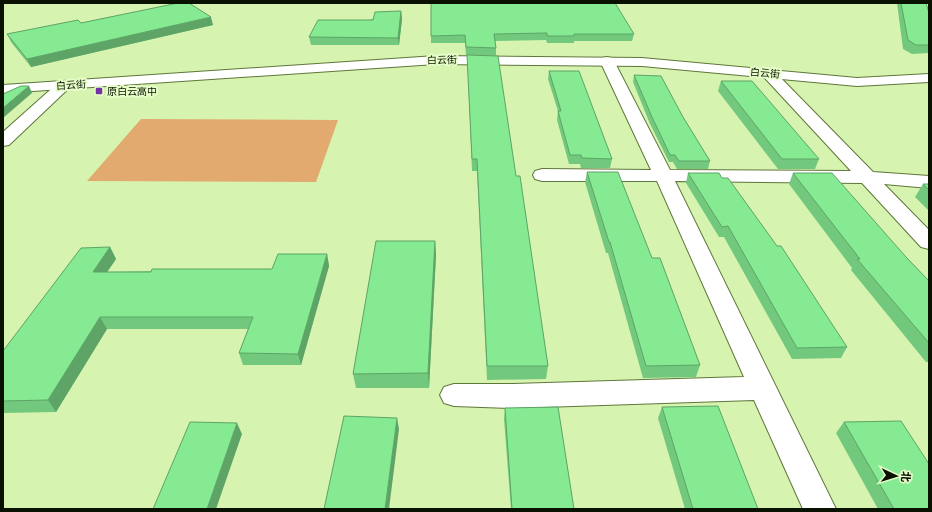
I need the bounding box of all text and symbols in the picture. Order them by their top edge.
street label: 白云街 [427,52,457,68]
street label: 白云街 [749,64,781,82]
street label: 白云街 [56,76,86,94]
place label: 原白云高中 [107,84,157,99]
marker: 原白云高中 [94,86,104,96]
north arrow [876,456,916,496]
text: 北 [898,471,914,483]

